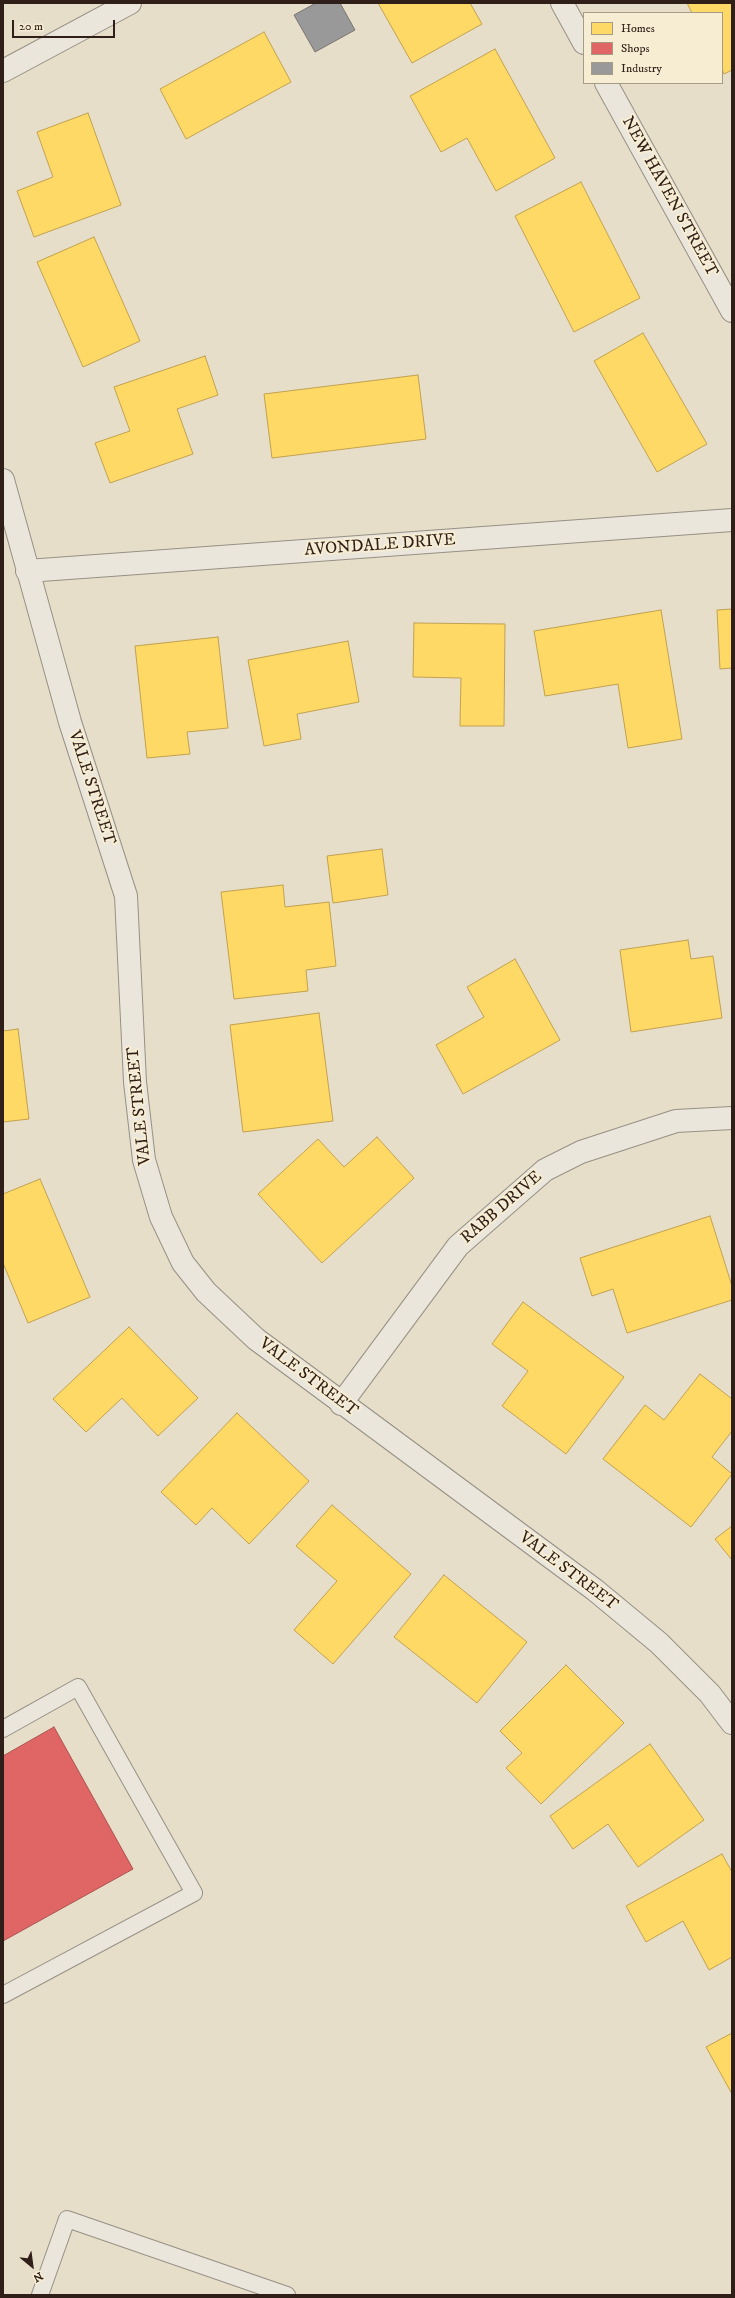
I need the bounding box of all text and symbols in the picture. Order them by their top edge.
scale bar [14,12,117,38]
legend [583,12,723,84]
text: 20 m [19,19,43,34]
text: Homes [621,21,655,36]
text: Shops [621,41,649,56]
text: Industry [621,61,662,76]
street label: NEW HAVEN STREET [616,113,722,281]
street label: AVONDALE DRIVE [304,531,456,561]
street label: VALE STREET [63,728,119,848]
street label: VALE STREET [124,1046,156,1166]
street label: RABB DRIVE [457,1167,547,1249]
street label: VALE STREET [254,1334,362,1422]
street label: VALE STREET [514,1528,622,1616]
north arrow [12,2246,52,2286]
text: N [30,2268,45,2285]

